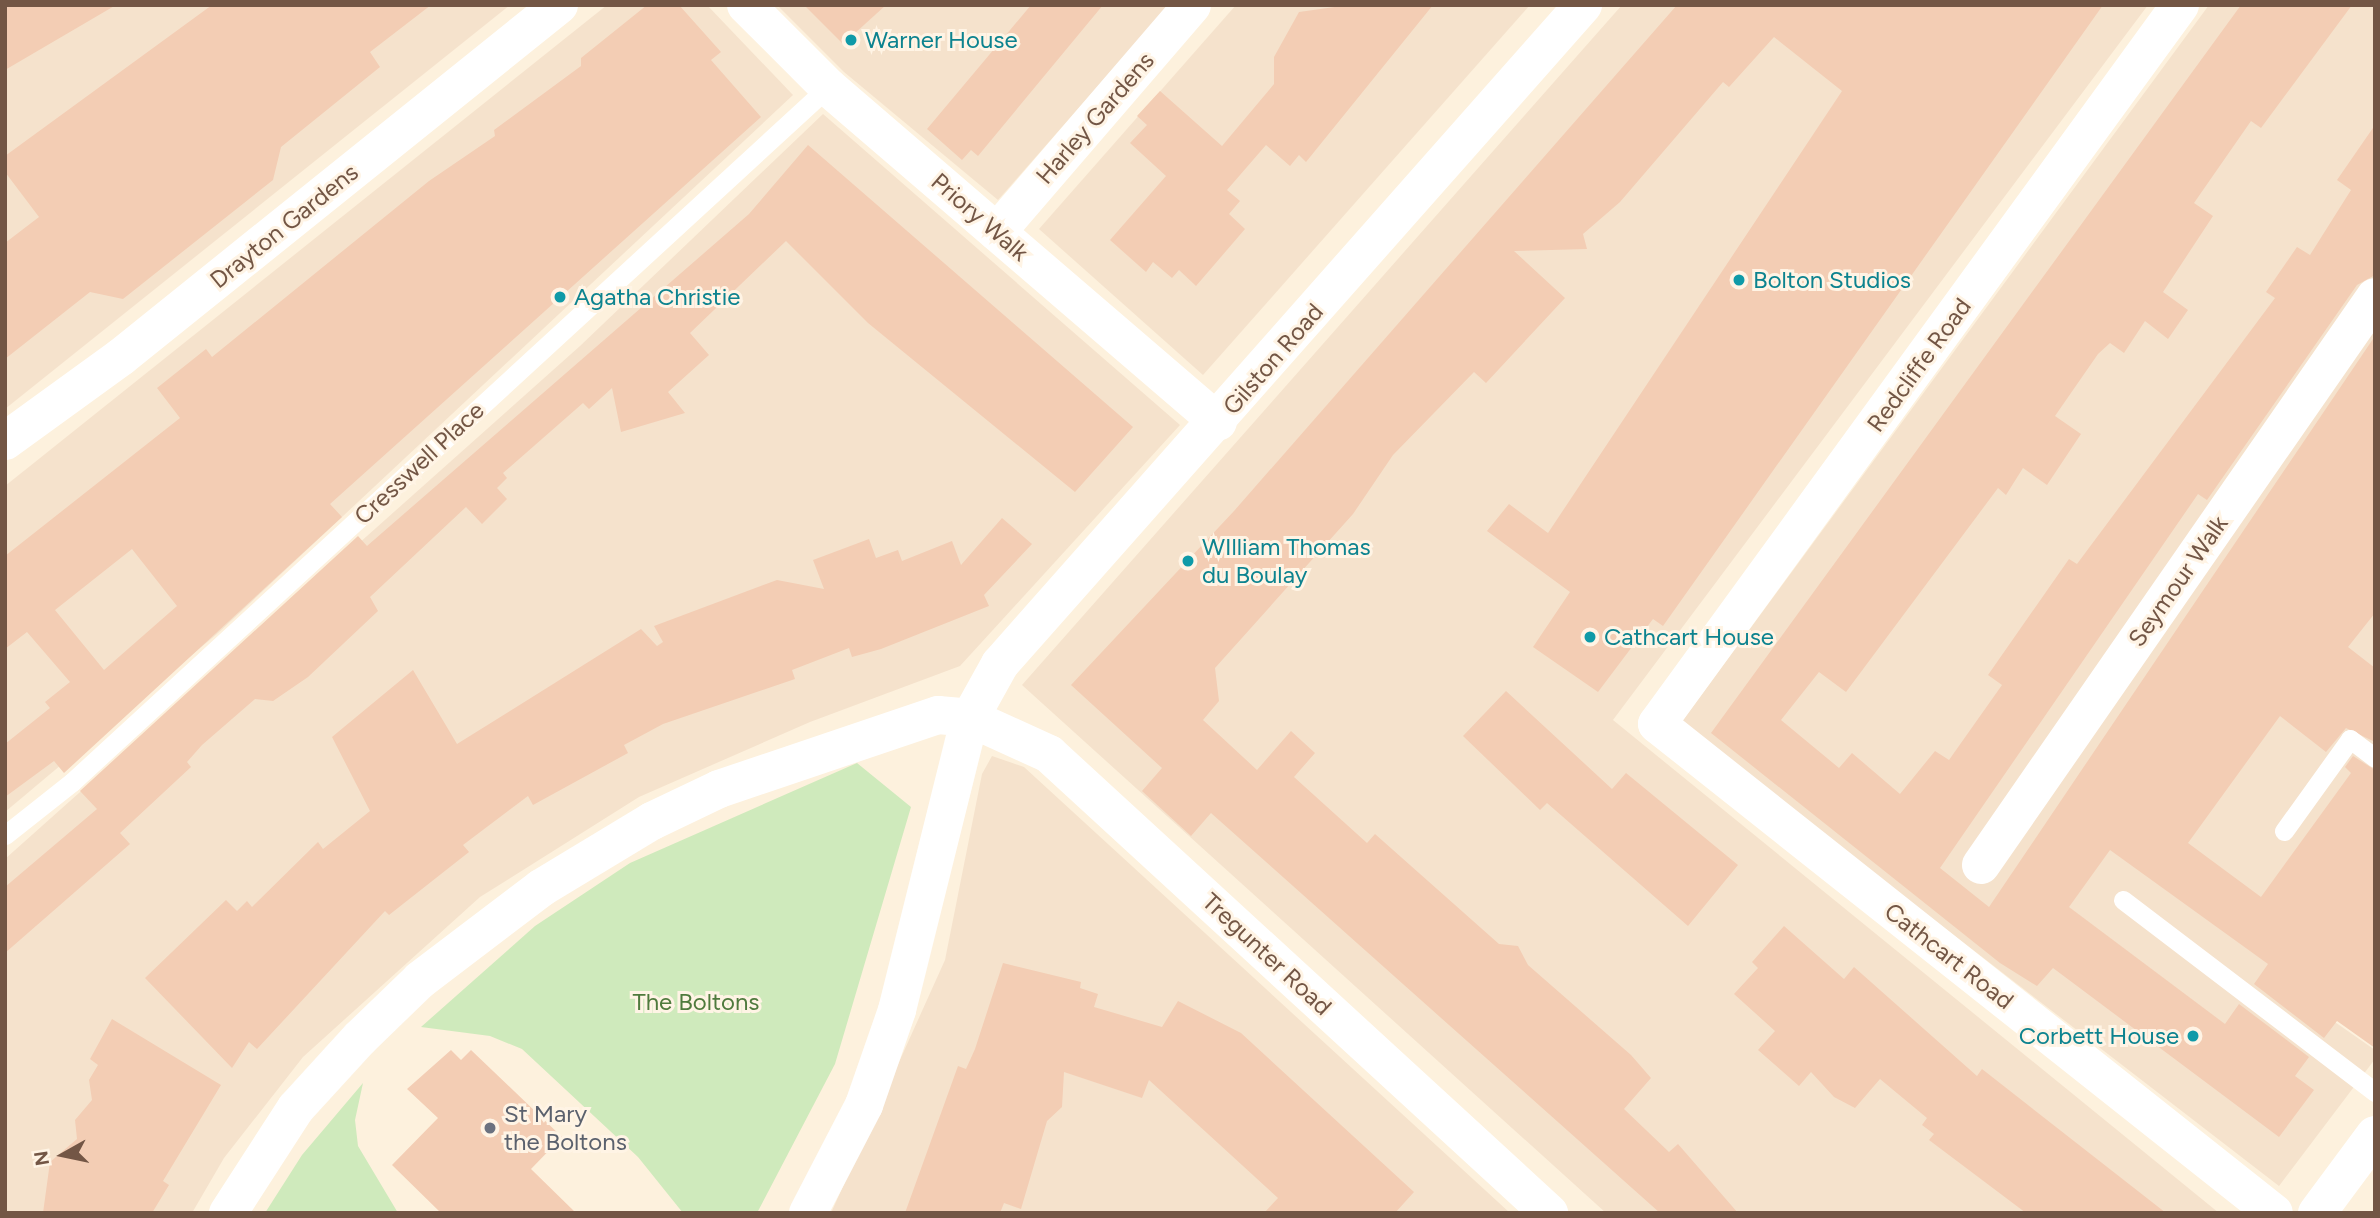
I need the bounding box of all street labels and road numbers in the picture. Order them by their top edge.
street label: Harley Gardens [1030,46,1160,190]
street label: Drayton Gardens [204,158,364,294]
street label: Priory Walk [926,167,1034,267]
street label: Redcliffe Road [1861,293,1977,437]
street label: Gilston Road [1217,298,1329,420]
street label: Cresswell Place [348,396,490,530]
street label: Seymour Walk [2122,510,2234,652]
street label: Tregunter Road [1197,887,1337,1021]
street label: Cathcart Road [1879,897,2019,1015]

